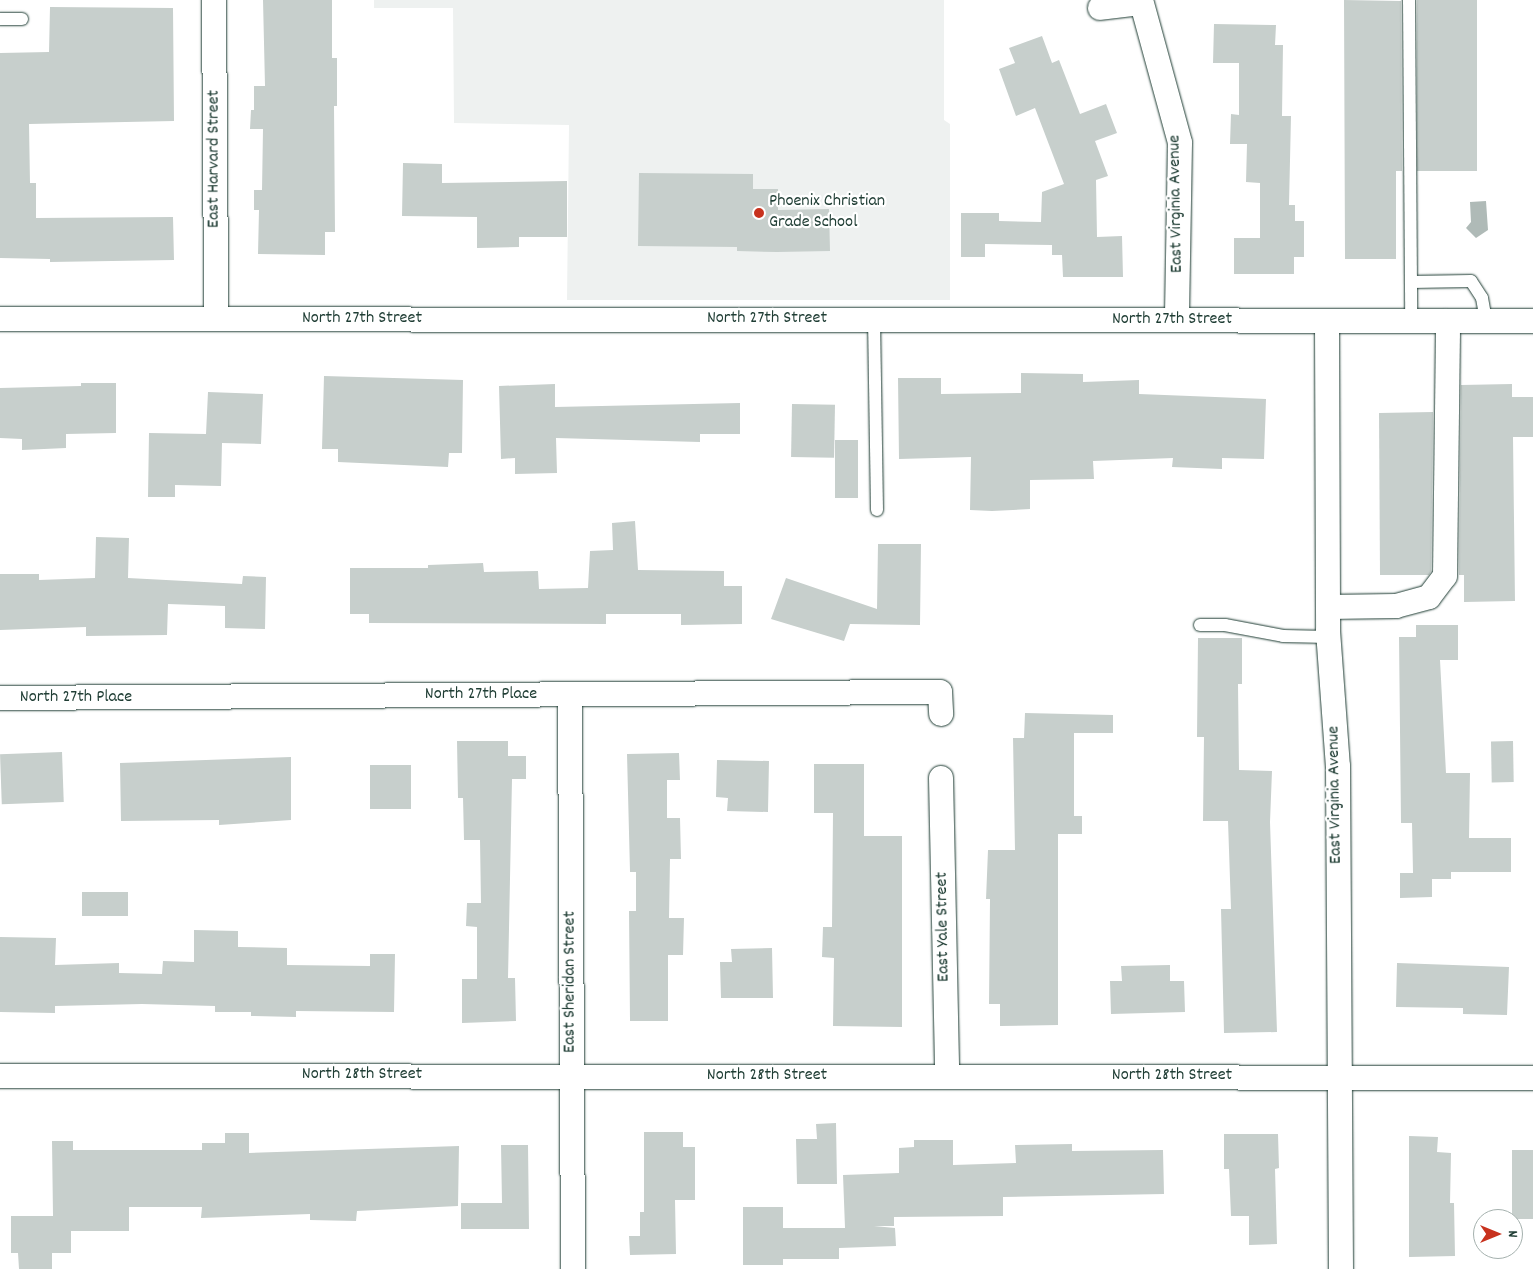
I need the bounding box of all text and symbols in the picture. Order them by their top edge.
street label: East Harvard Street [204,90,226,228]
street label: East Virginia Avenue [1165,135,1189,273]
place label: Phoenix Christian Grade School [769,192,885,234]
marker: Phoenix Christian Grade School [753,207,765,219]
street label: North 27th Street [302,308,422,330]
street label: North 27th Street [707,308,827,330]
street label: North 27th Street [1112,309,1232,331]
street label: North 27th Place [425,684,537,706]
street label: North 27th Place [20,687,132,709]
street label: East Virginia Avenue [1324,726,1348,864]
street label: East Yale Street [932,872,956,982]
street label: East Sheridan Street [560,911,582,1053]
street label: North 28th Street [302,1064,422,1086]
street label: North 28th Street [707,1065,827,1087]
street label: North 28th Street [1112,1065,1232,1087]
north arrow [1473,1209,1523,1259]
text: N [1502,1231,1522,1237]

